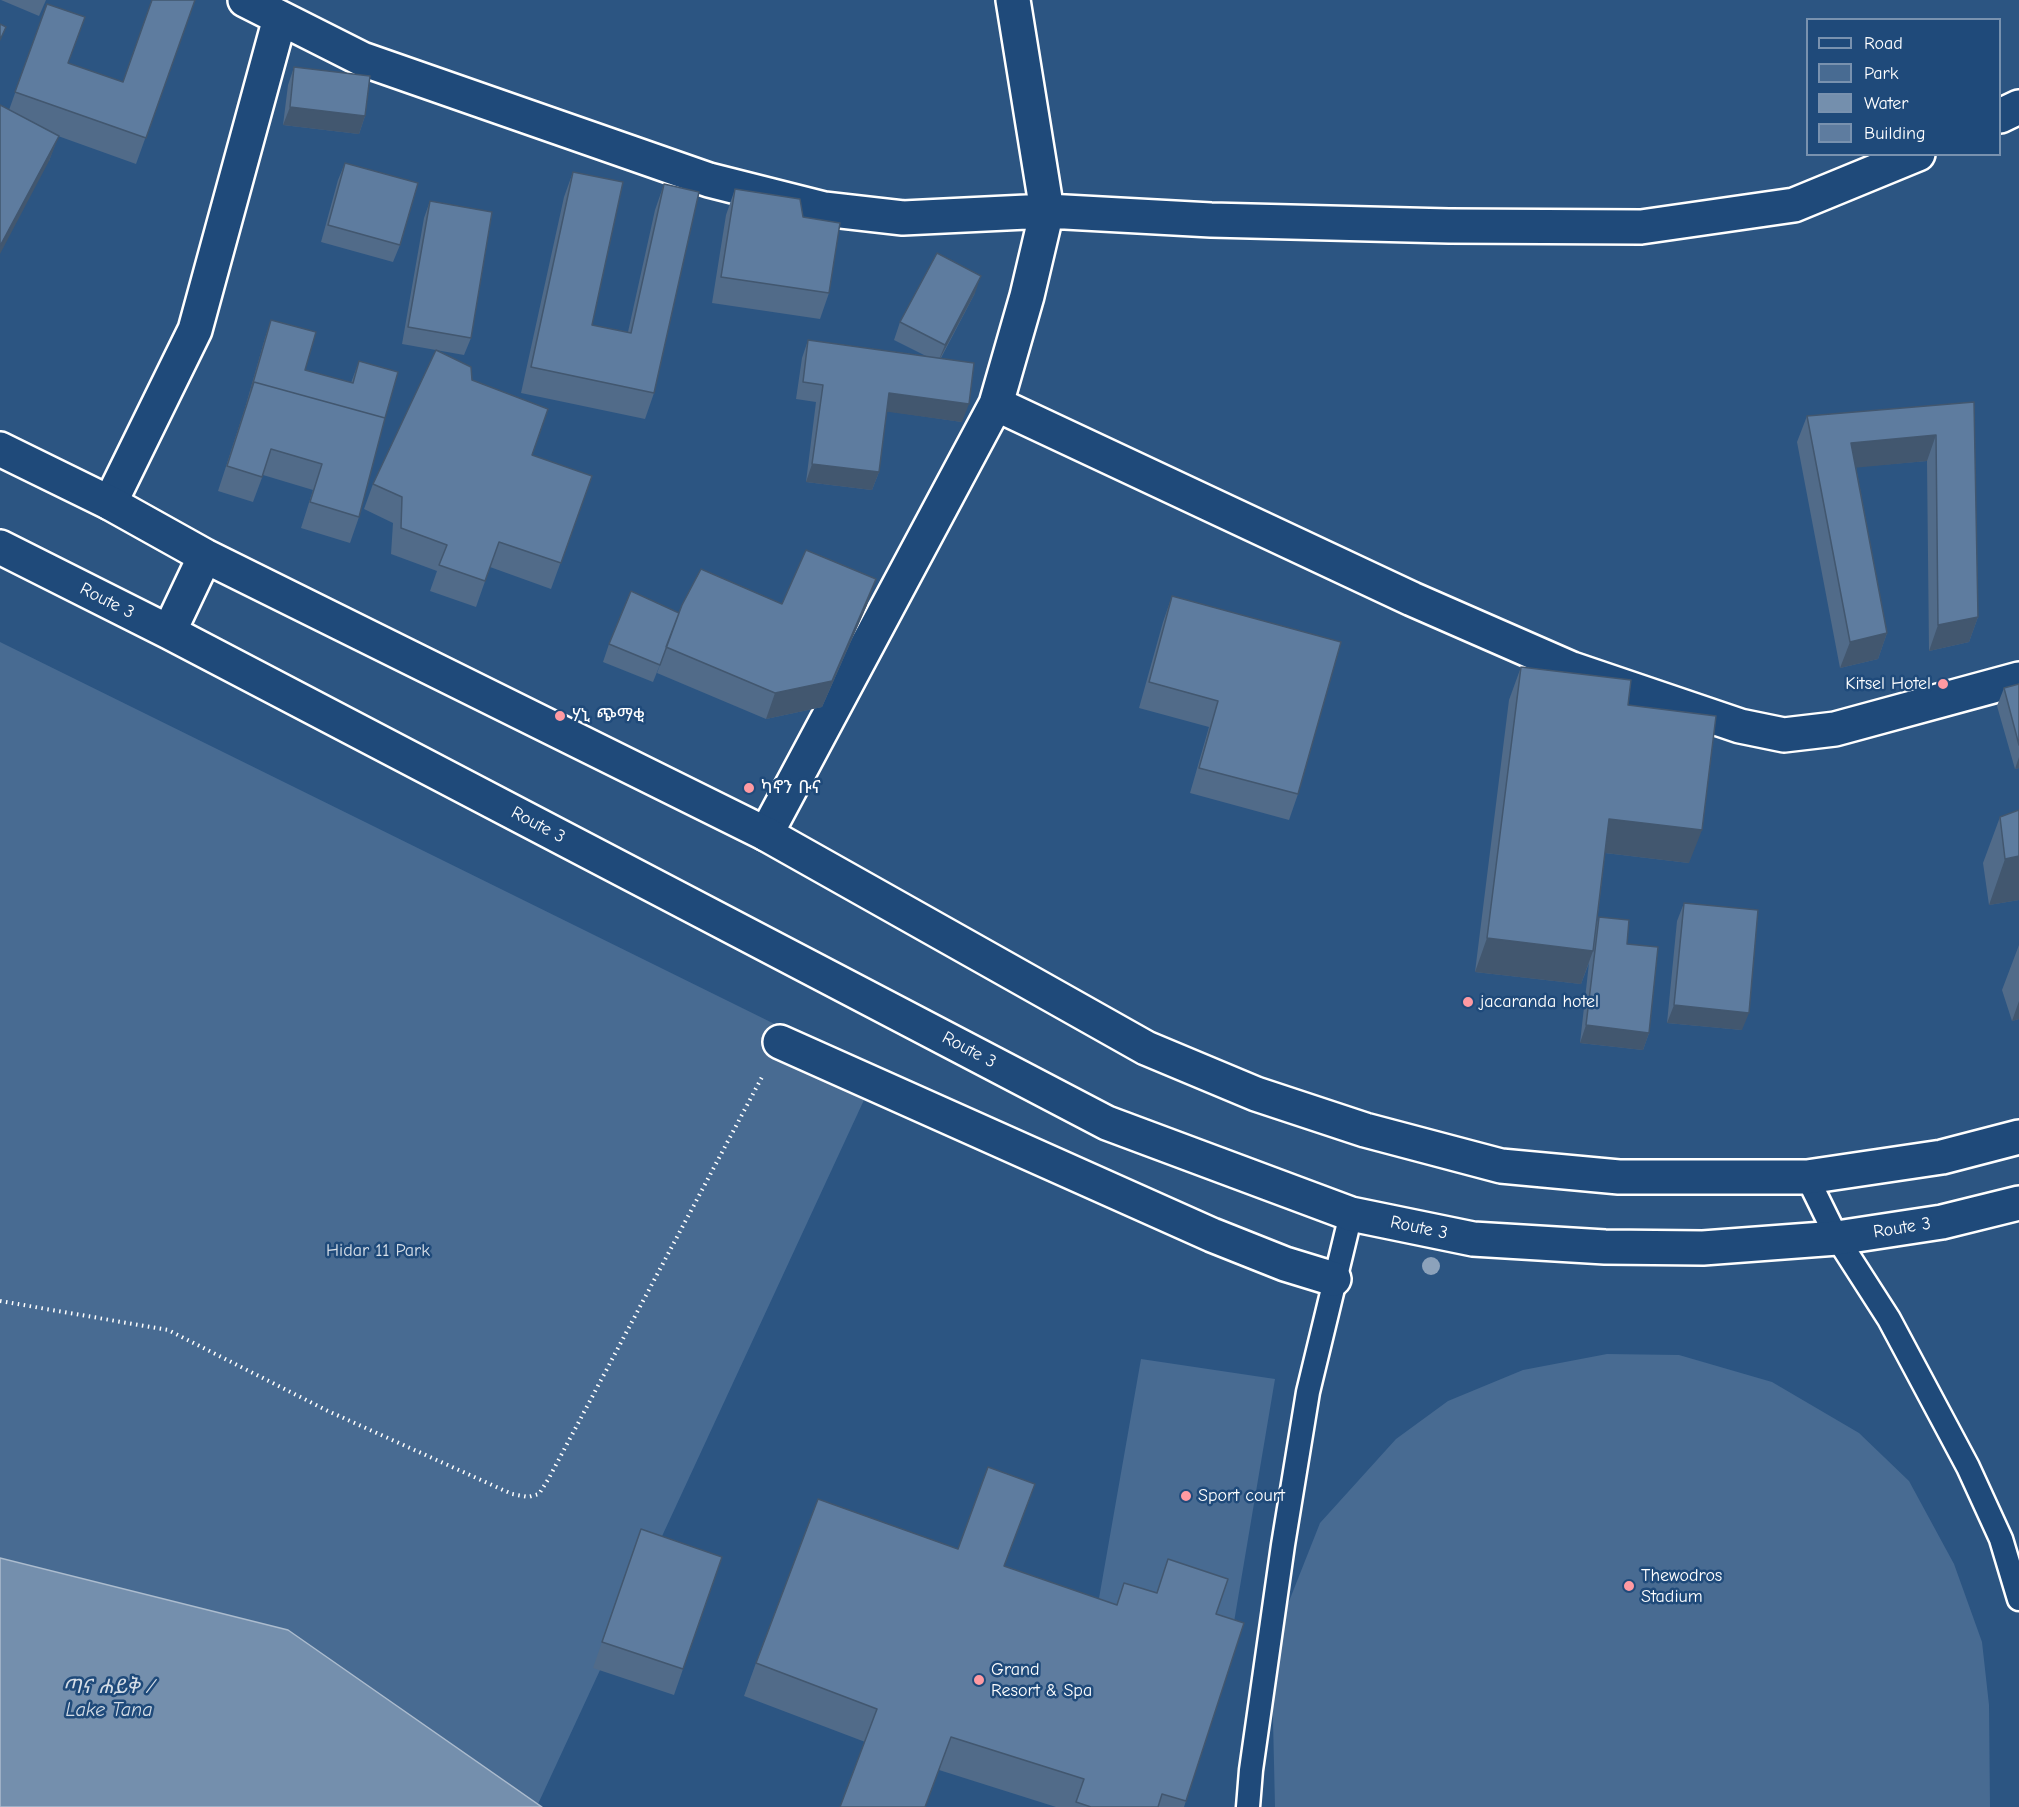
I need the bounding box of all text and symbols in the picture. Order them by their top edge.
legend [1806,18,2001,156]
text: Road [1864,33,1903,54]
text: Park [1864,63,1898,84]
text: Water [1864,93,1908,114]
text: Building [1864,123,1926,144]
street label: Route 3 [76,578,138,624]
place label: Kitsel Hotel [1845,673,1931,695]
marker: Kitsel Hotel [1936,677,1950,691]
place label: ሃኒ ጭማቂ [572,705,645,727]
marker: ሃኒ ጭማቂ [553,709,567,723]
place label: ካኖን ቡና [761,777,821,799]
marker: ካኖን ቡና [742,781,756,795]
street label: Route 3 [507,802,569,848]
place label: jacaranda hotel [1480,991,1599,1013]
marker: jacaranda hotel [1461,995,1475,1009]
street label: Route 3 [938,1027,1000,1073]
street label: Route 3 [1388,1211,1450,1245]
street label: Route 3 [1872,1213,1932,1243]
park label: Hidar 11 Park [326,1240,430,1262]
place label: Sport court [1198,1485,1285,1507]
marker: Sport court [1179,1489,1193,1503]
place label: Thewodros Stadium [1641,1565,1722,1608]
marker: Thewodros Stadium [1622,1579,1636,1593]
place label: Grand Resort & Spa [991,1659,1092,1702]
marker: Grand Resort & Spa [972,1673,986,1687]
water label: ጣና ሐይቅ / Lake Tana [62,1675,156,1722]

